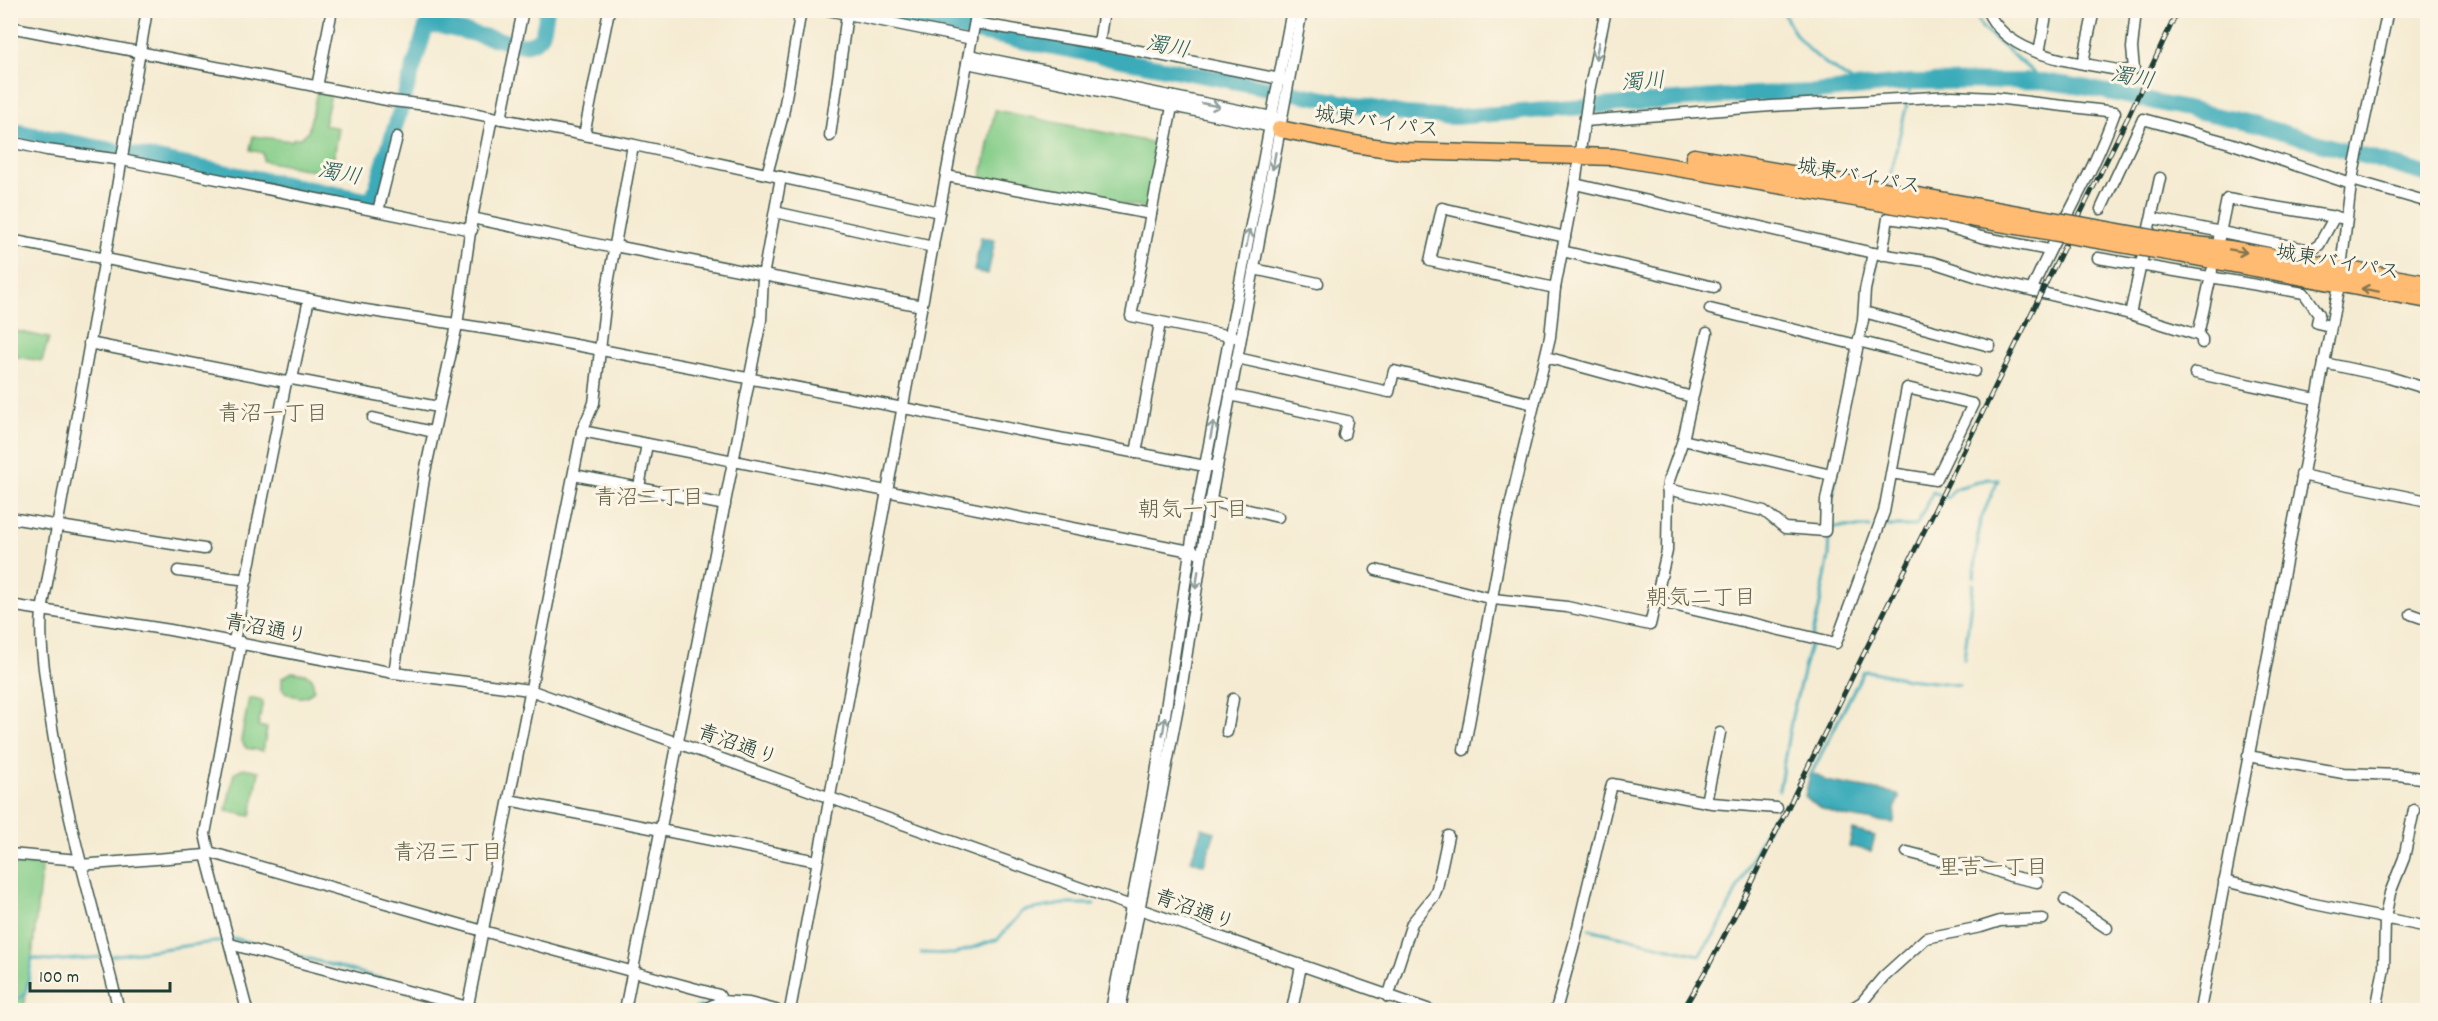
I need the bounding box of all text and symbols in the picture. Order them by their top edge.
water label: 濁川 [1143,29,1192,68]
one-way arrow [1591,41,1602,60]
water label: 濁川 [2108,60,2157,99]
water label: 濁川 [1620,66,1666,100]
one-way arrow [1201,100,1220,111]
street label: 城東バイパス [1312,100,1441,148]
one-way arrow [1268,151,1279,171]
street label: 城東バイパス [1794,152,1923,204]
water label: 濁川 [315,156,364,195]
one-way arrow [1243,229,1254,249]
street label: 城東バイパス [2273,238,2402,290]
one-way arrow [2228,245,2247,256]
one-way arrow [2360,284,2380,295]
district label: 青沼一丁目 [218,400,328,431]
one-way arrow [1207,421,1218,440]
district label: 青沼二丁目 [594,484,704,515]
district label: 朝気一丁目 [1138,496,1248,527]
one-way arrow [1192,570,1203,590]
district label: 朝気二丁目 [1646,584,1756,615]
street label: 青沼通り [221,608,310,654]
one-way arrow [1159,717,1170,736]
street label: 青沼通り [692,718,782,775]
district label: 青沼三丁目 [393,839,503,870]
district label: 里吉一丁目 [1938,854,2048,885]
street label: 青沼通り [1149,883,1239,940]
scale bar [30,955,170,993]
text: 100 m [39,966,79,991]

